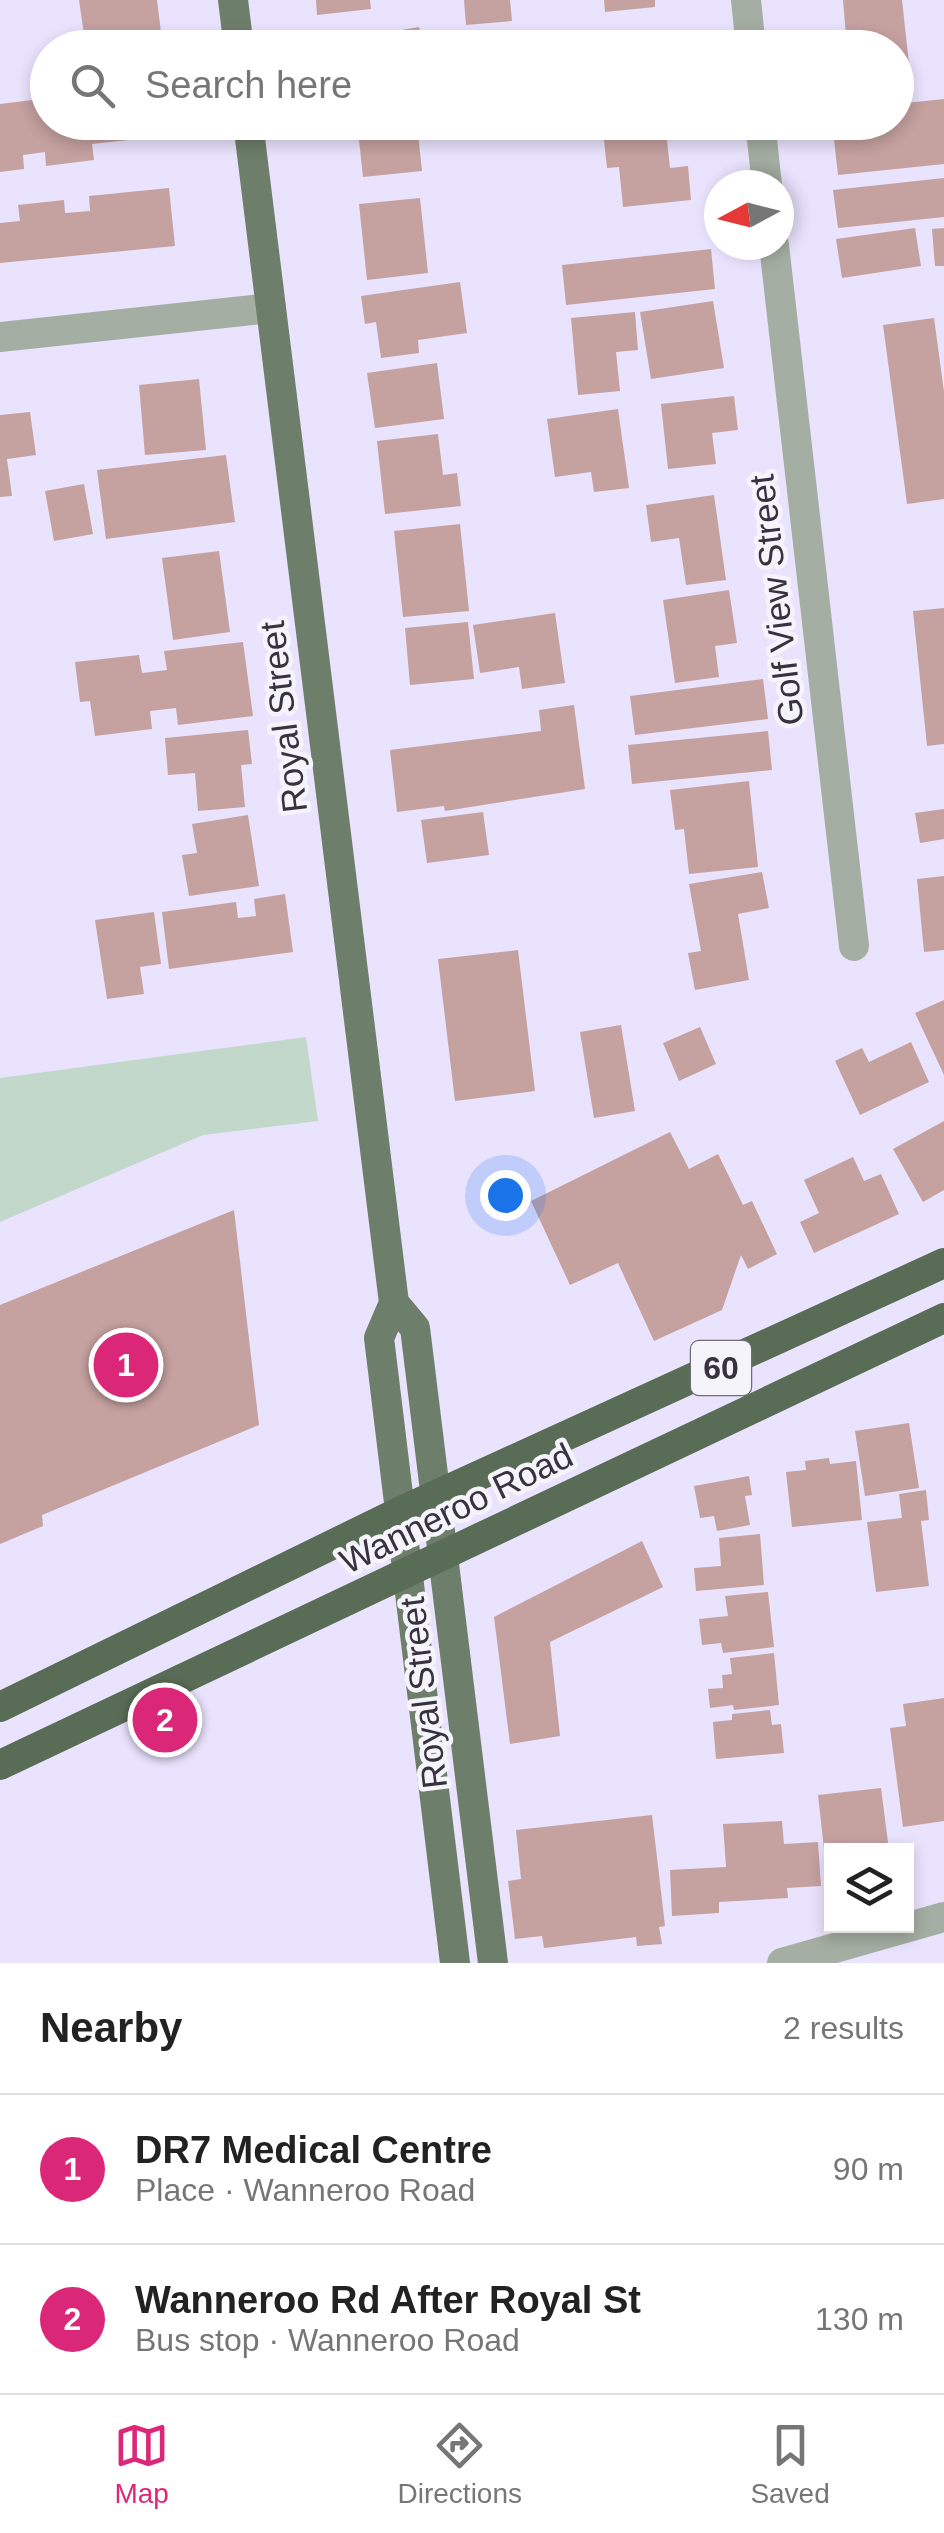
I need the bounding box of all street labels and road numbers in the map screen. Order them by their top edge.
street label: Golf View Street [741,472,811,728]
street label: Royal Street [252,619,314,815]
road number: 60 [691,1341,751,1395]
street label: Wanneroo Road [333,1435,579,1581]
street label: Royal Street [392,1595,454,1791]

